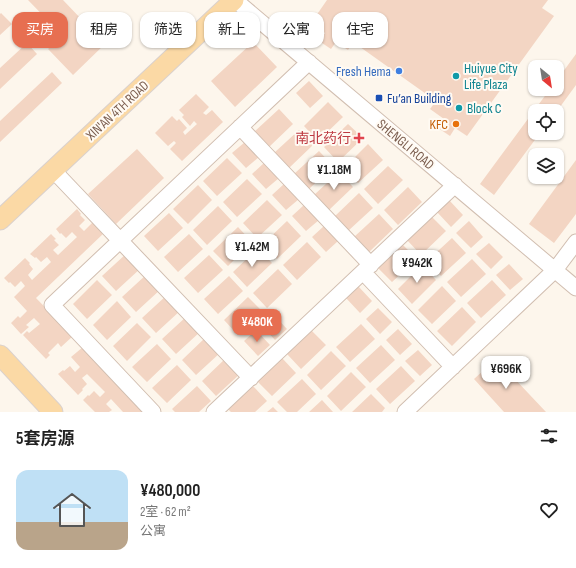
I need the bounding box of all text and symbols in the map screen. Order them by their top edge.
chip: 买房 [12,12,68,48]
chip: 租房 [76,12,132,48]
chip: 筛选 [140,12,196,48]
chip: 新上 [204,12,260,48]
chip: 公寓 [268,12,324,48]
chip: 住宅 [332,12,388,48]
place label: Huiyue City Life Plaza [464,60,518,93]
north arrow [528,60,564,96]
map controls [528,60,564,184]
place label: Fresh Hema [336,63,391,80]
marker: Fresh Hema [394,66,404,76]
marker: Huiyue City Life Plaza [451,71,461,81]
street label: XIN'AN 4TH ROAD [82,77,152,144]
place label: Fu’an Building [387,90,452,107]
marker: Fu’an Building [374,93,384,103]
place label: Block C [467,100,502,117]
marker: Block C [454,103,464,113]
button: locate [528,104,564,140]
street label: SHENGLI ROAD [374,116,438,173]
place label: KFC [430,116,448,133]
marker: KFC [451,119,461,129]
place label: 南北药行 [295,130,351,147]
marker: 南北药行 [354,133,364,143]
button: layers [528,148,564,184]
pin: ¥1.18M [301,157,367,191]
text: ¥1.18M [317,162,351,178]
pin: ¥1.42M [219,234,285,268]
text: ¥1.42M [234,239,270,255]
pin: ¥942K [389,250,445,284]
text: ¥942K [401,255,433,271]
pin: ¥480K [229,309,285,343]
text: ¥480K [241,314,273,330]
pin: ¥696K [478,356,534,390]
text: ¥696K [490,361,522,377]
icon: filters [538,425,560,447]
text: 5套房源 [16,429,74,449]
text: ¥480,000 [140,481,200,501]
icon: home [48,486,96,534]
icon: heart [538,499,560,521]
text: 2室 · 62 m² [140,504,191,520]
text: 公寓 [140,523,166,539]

